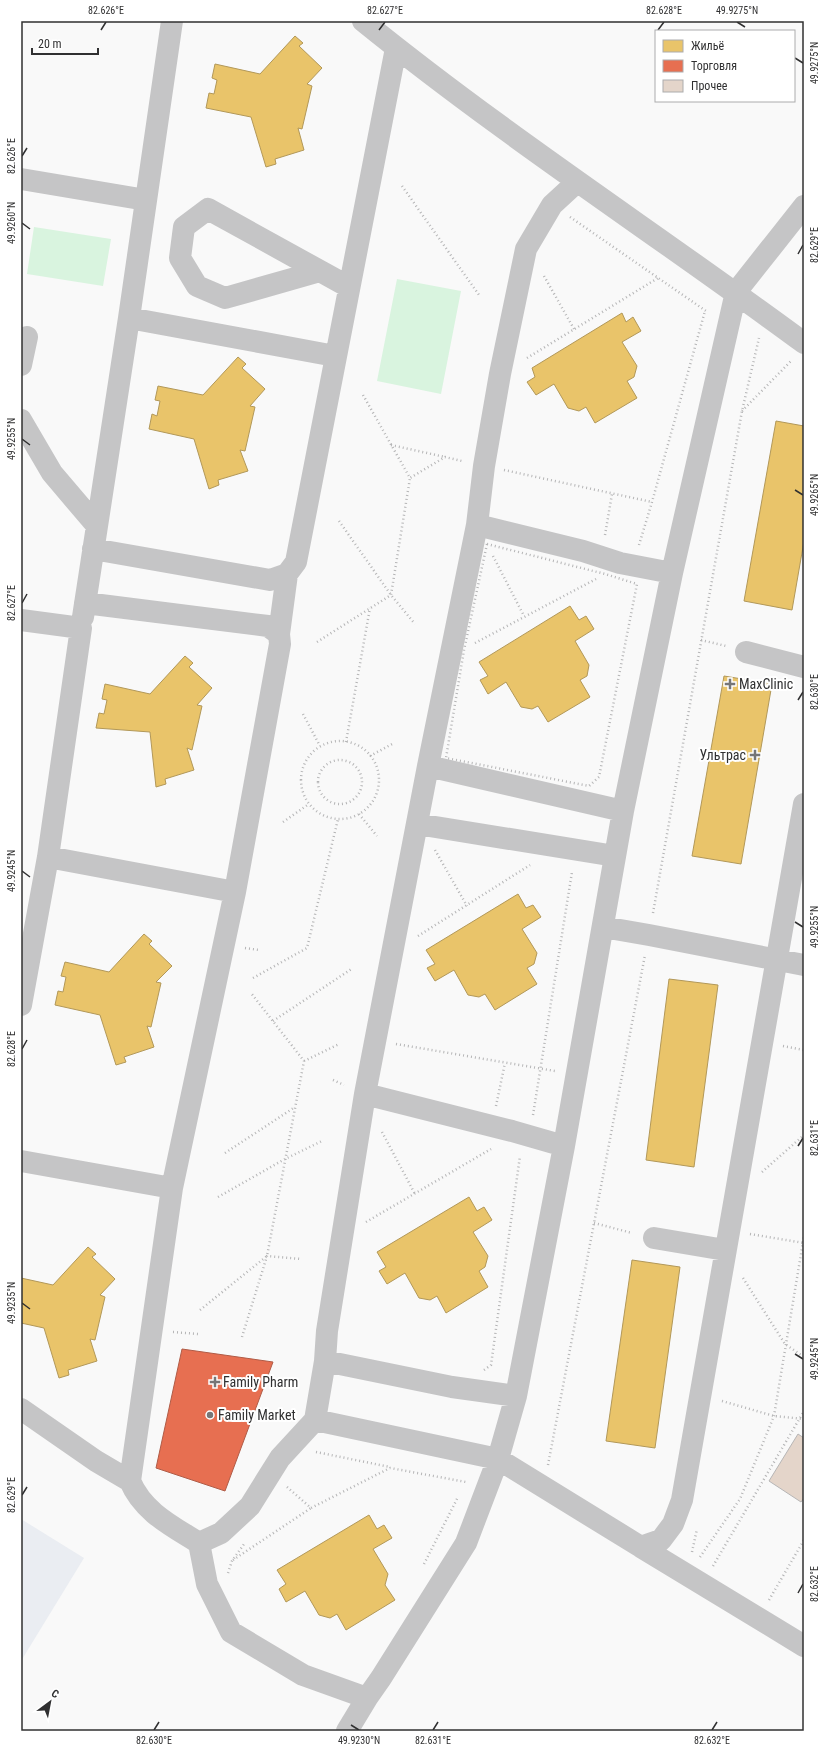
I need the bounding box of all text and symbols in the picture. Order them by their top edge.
text: 82.626°E [88,5,124,16]
text: 82.627°E [367,5,403,16]
text: 82.628°E [646,5,682,16]
text: 49.9275°N [716,5,758,16]
scale bar [32,30,98,56]
legend [655,30,795,102]
text: 20 m [38,37,62,51]
text: Жильё [691,39,724,53]
text: 49.9275°N [809,42,820,84]
text: Торговля [691,59,737,73]
text: Прочее [691,79,728,93]
text: 82.626°E [6,138,17,174]
text: 49.9260°N [6,202,17,244]
text: 82.629°E [809,227,820,263]
text: 49.9255°N [6,418,17,460]
text: 49.9265°N [809,474,820,516]
text: 82.627°E [6,585,17,621]
text: 82.630°E [809,674,820,710]
place label: MaxClinic [739,676,793,692]
marker: MaxClinic [724,678,736,690]
place label: Ультрас [699,747,746,763]
marker: Ультрас [749,749,761,761]
text: 49.9245°N [6,850,17,892]
text: 49.9255°N [809,906,820,948]
text: 82.628°E [6,1031,17,1067]
text: 82.631°E [809,1120,820,1156]
text: 49.9235°N [6,1282,17,1324]
text: 49.9245°N [809,1338,820,1380]
place label: Family Pharm [223,1374,298,1390]
marker: Family Pharm [210,1377,220,1387]
place label: Family Market [218,1407,296,1423]
marker: Family Market [205,1410,215,1420]
text: 82.629°E [6,1477,17,1513]
text: 82.632°E [809,1566,820,1602]
north arrow [30,1682,70,1722]
text: С [49,1687,61,1701]
text: 82.630°E [136,1735,172,1746]
text: 49.9230°N [338,1735,380,1746]
text: 82.631°E [415,1735,451,1746]
text: 82.632°E [694,1735,730,1746]

